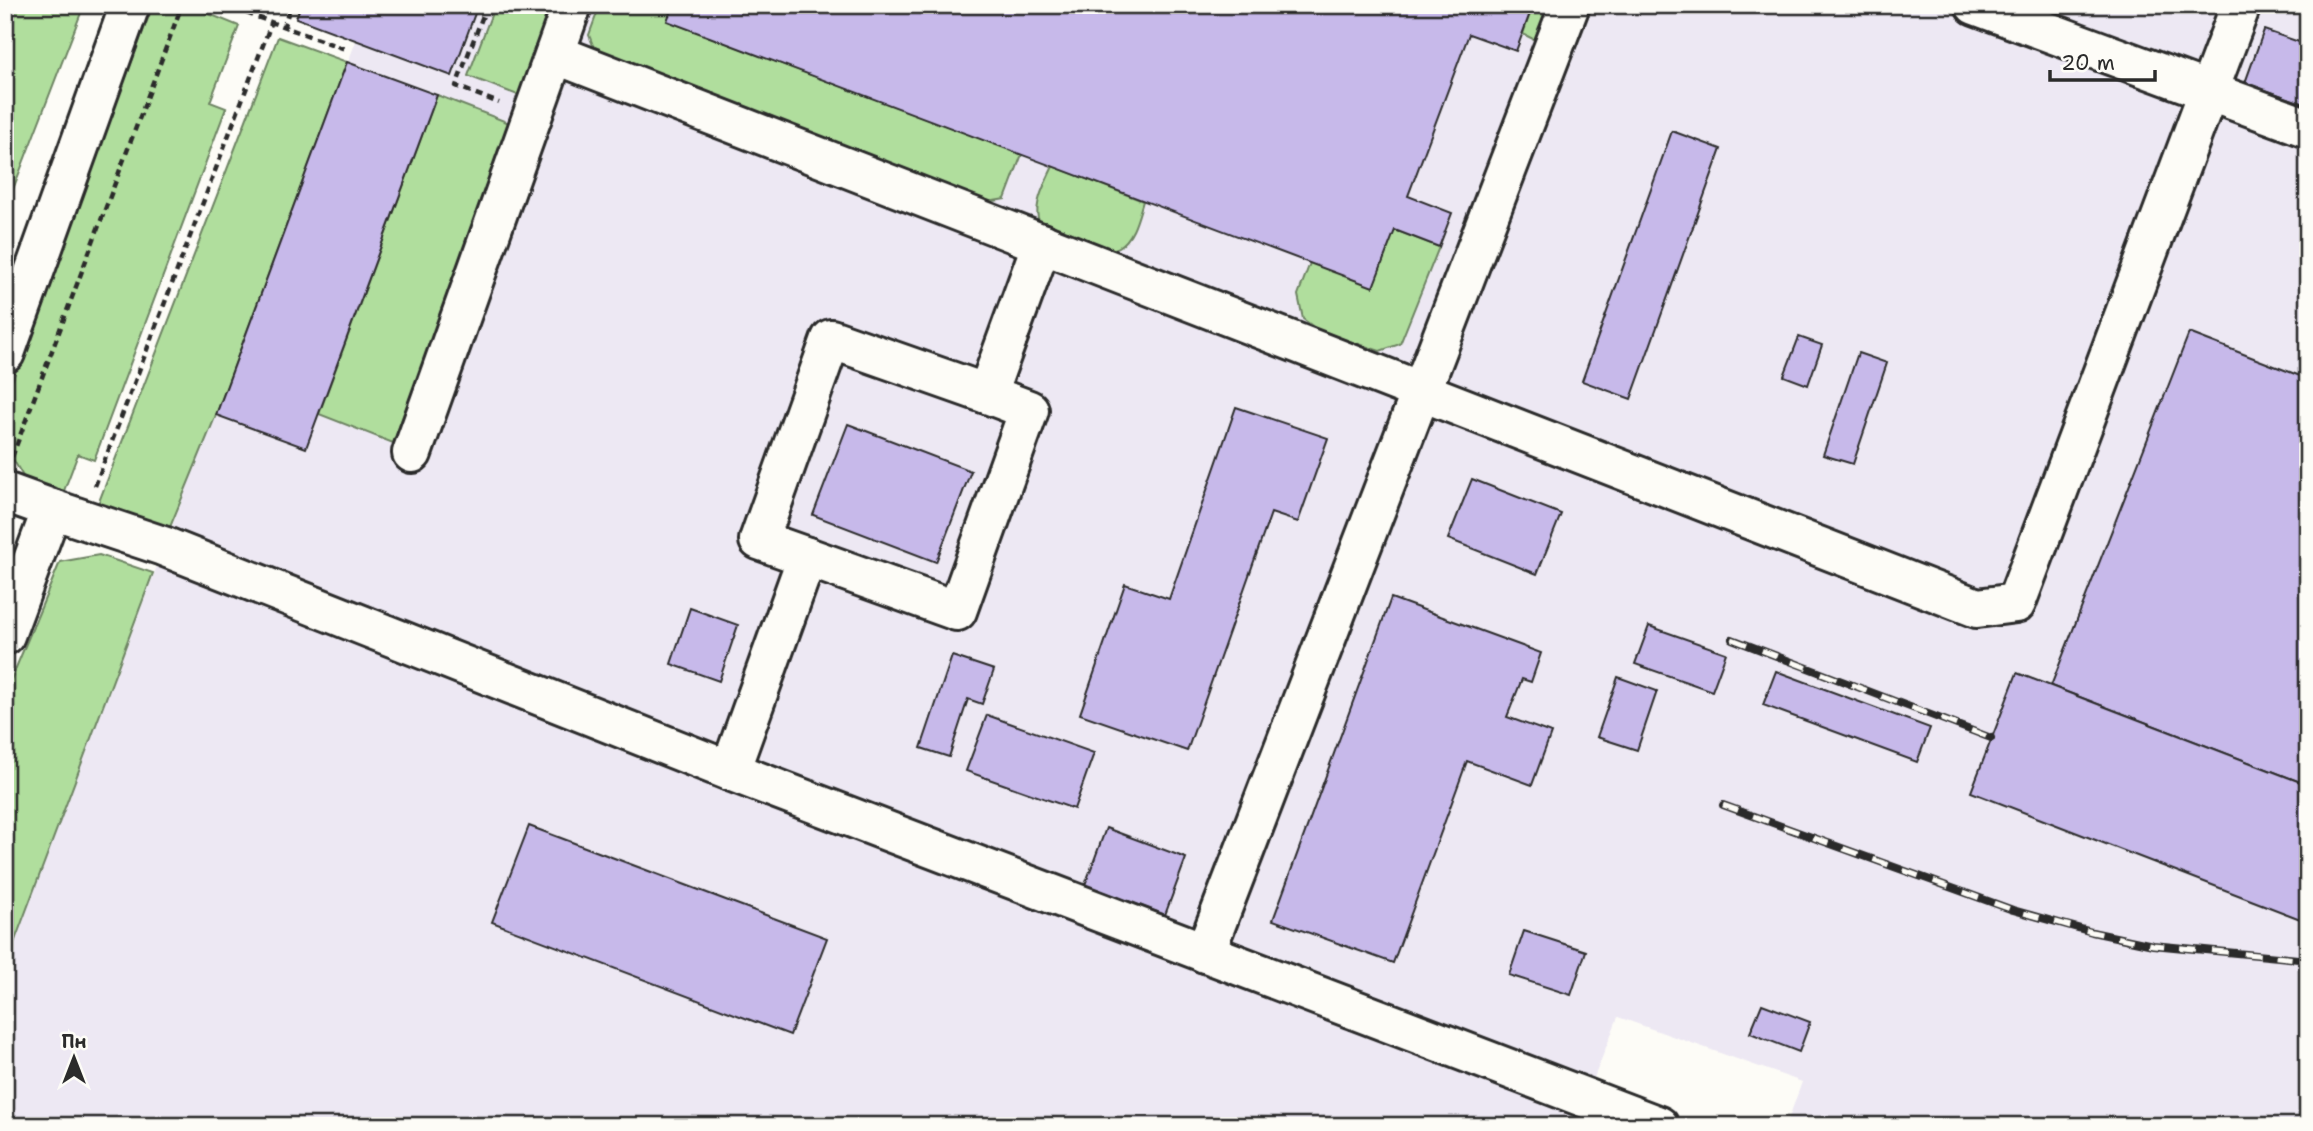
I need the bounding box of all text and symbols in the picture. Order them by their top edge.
scale bar [2050,38,2156,82]
text: 20 m [2061,49,2115,77]
north arrow [38,1023,108,1092]
text: Пн [61,1029,87,1054]

